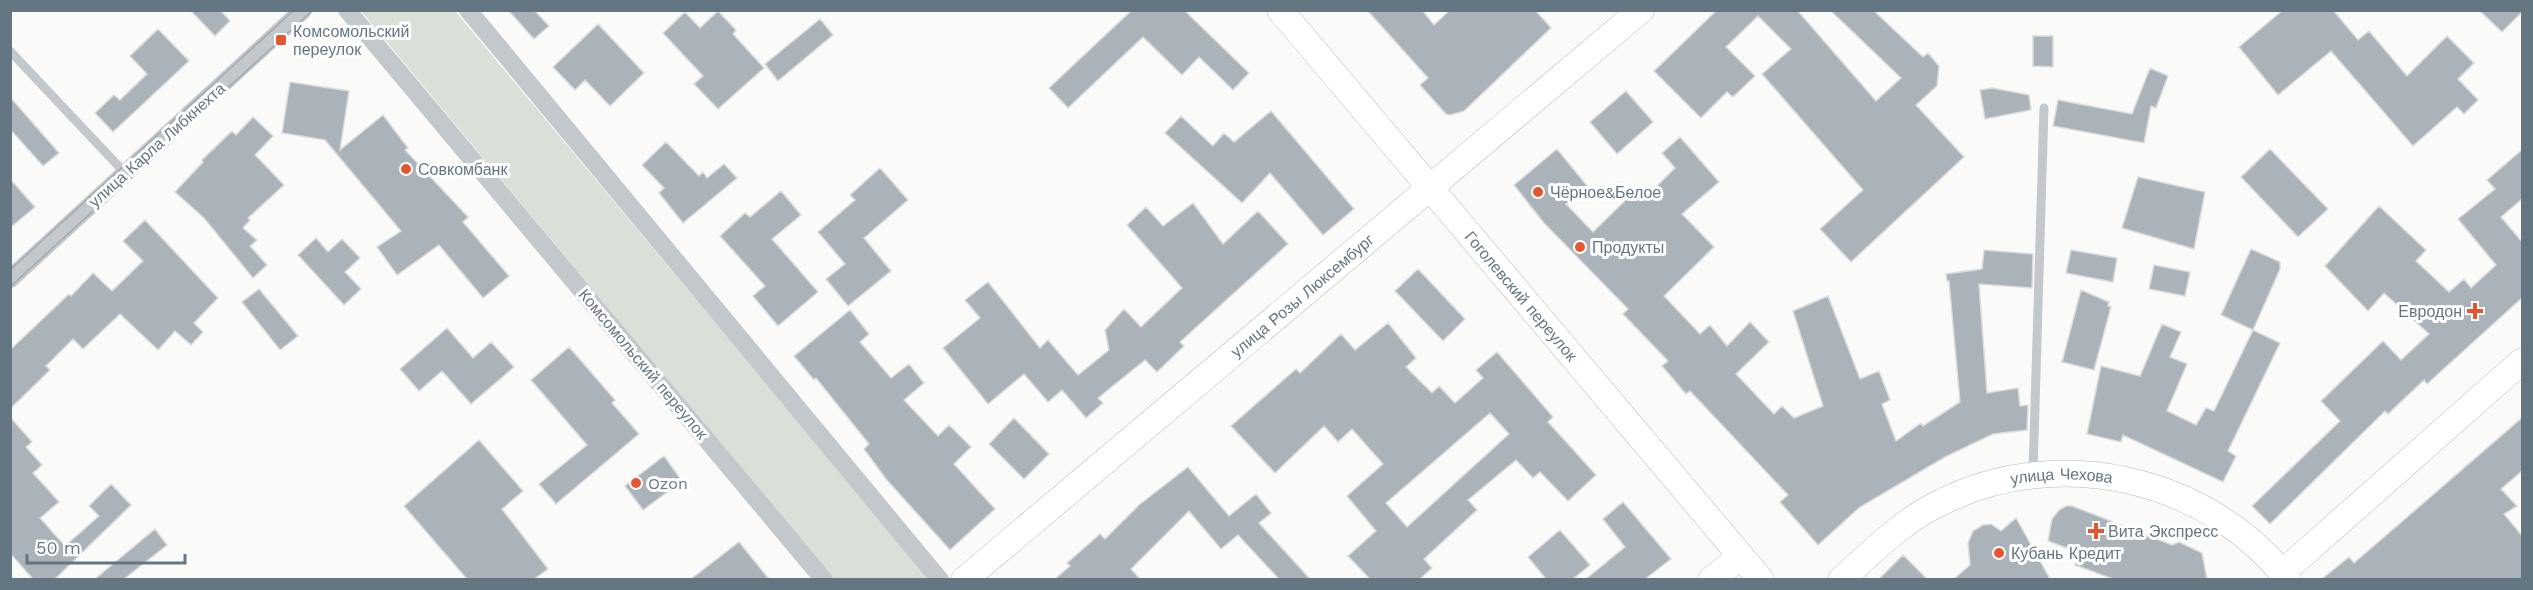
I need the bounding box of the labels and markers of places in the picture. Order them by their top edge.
place label: Комсомольский переулок [293,22,409,59]
marker: Комсомольский переулок [274,33,288,47]
place label: Совкомбанк [418,160,508,179]
marker: Совкомбанк [399,162,413,176]
place label: Чёрное&Белое [1550,183,1661,202]
marker: Чёрное&Белое [1531,185,1545,199]
place label: Продукты [1592,238,1664,257]
marker: Продукты [1573,240,1587,254]
place label: Евродон [2398,302,2462,321]
marker: Евродон [2466,302,2484,320]
place label: Ozon [648,474,688,493]
marker: Ozon [629,476,643,490]
place label: Вита Экспресс [2108,522,2218,541]
marker: Вита Экспресс [2089,524,2103,538]
place label: Кубань Кредит [2011,544,2122,563]
marker: Кубань Кредит [1992,546,2006,560]

